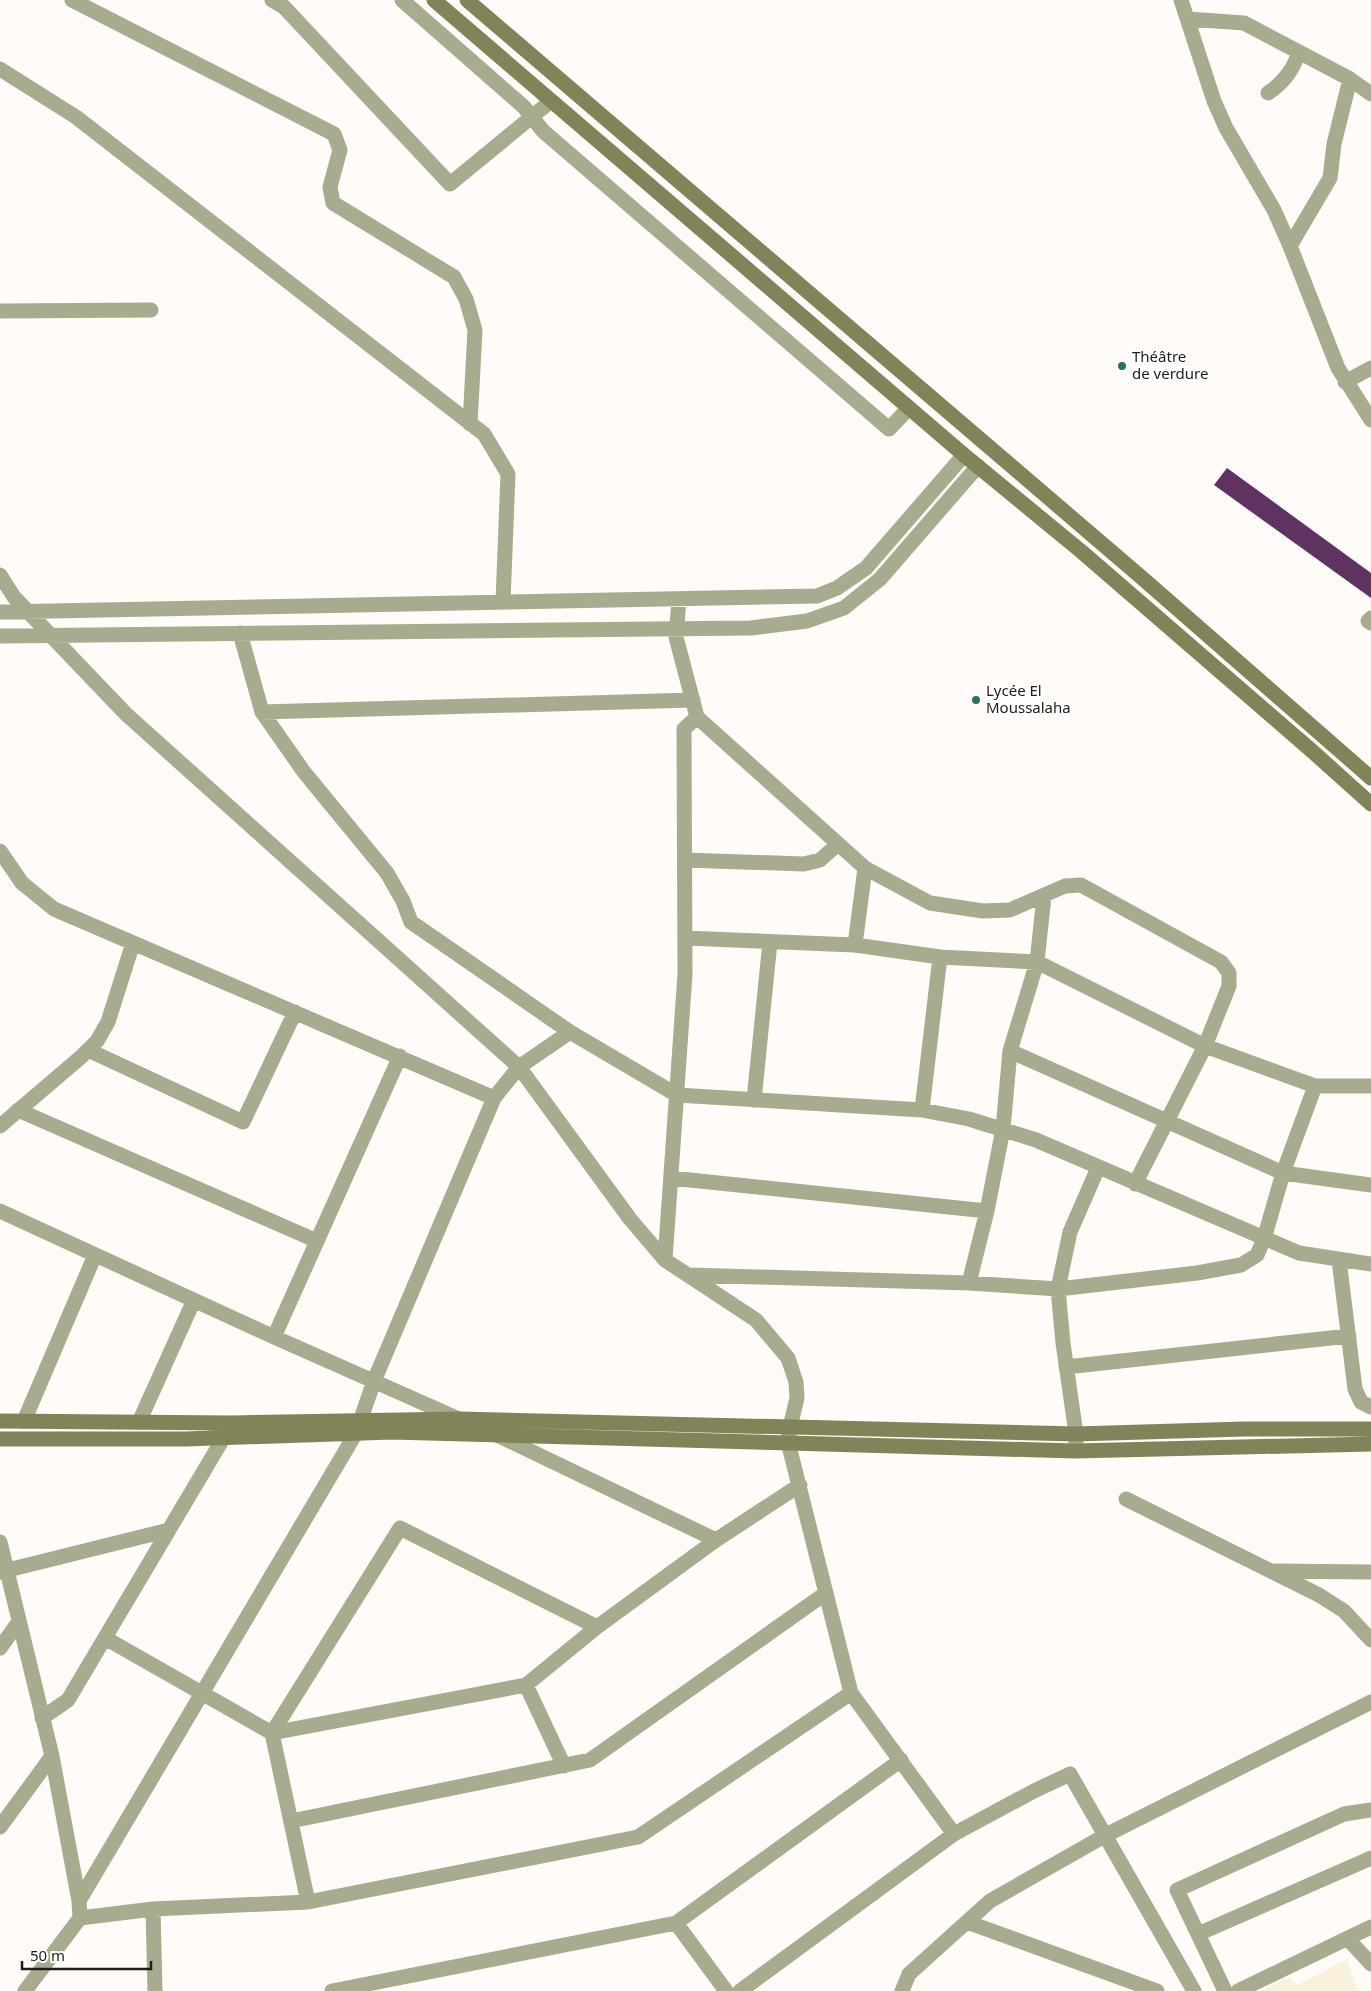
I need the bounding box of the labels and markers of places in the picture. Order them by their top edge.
place label: Théâtre de verdure [1132,346,1208,383]
marker: Théâtre de verdure [1116,360,1128,372]
place label: Lycée El Moussalaha [986,680,1071,717]
marker: Lycée El Moussalaha [970,694,982,706]

